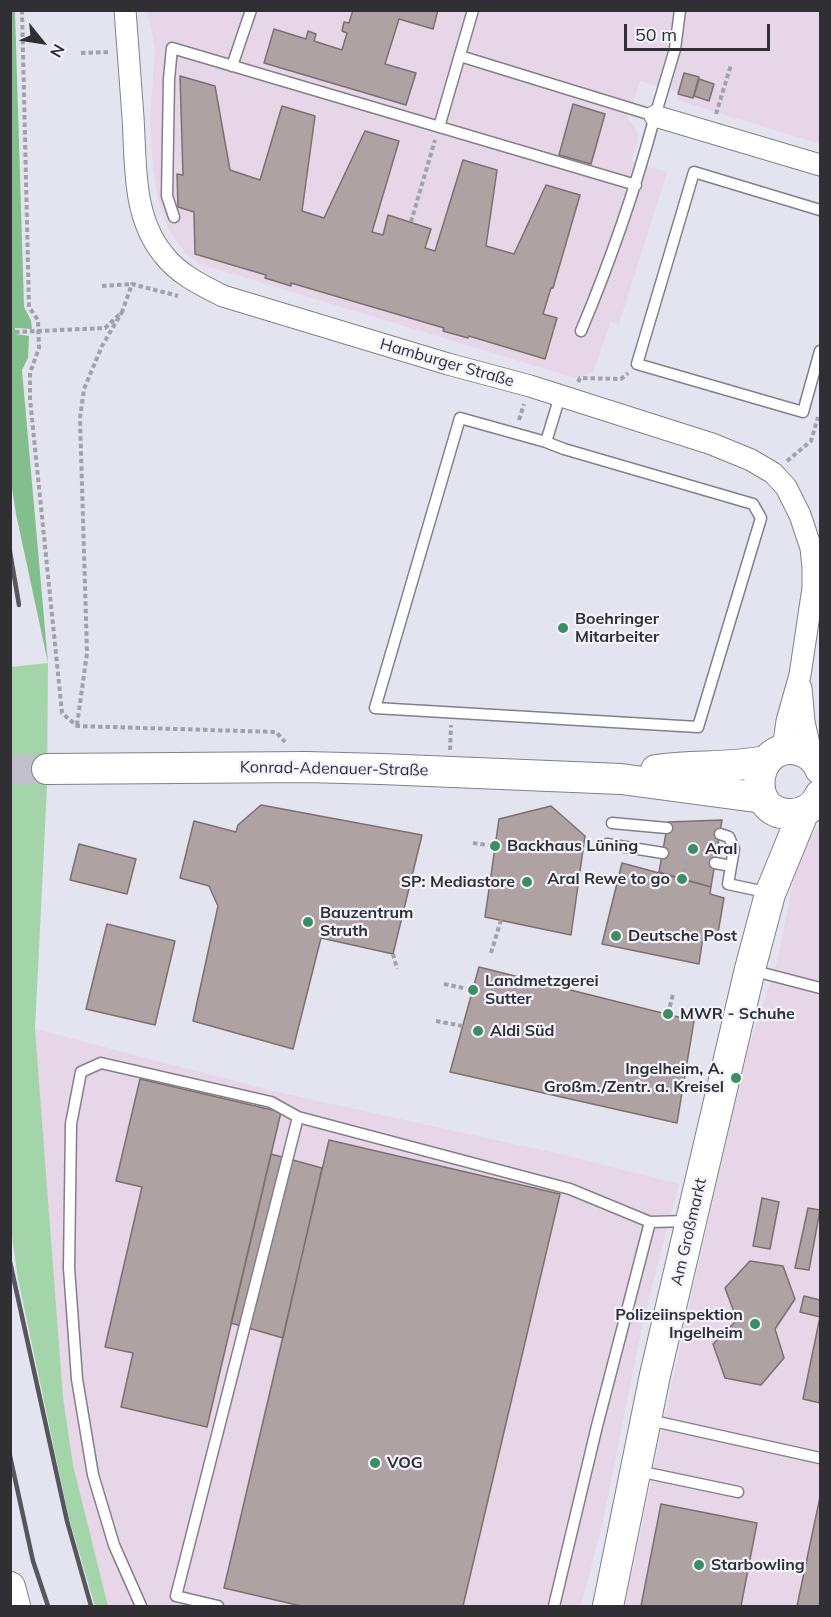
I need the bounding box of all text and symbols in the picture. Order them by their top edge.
north arrow [12,12,72,72]
scale bar [627,12,772,50]
text: 50 m [635,23,677,46]
text: N [46,41,69,61]
street label: Hamburger Straße [378,335,516,391]
place label: Boehringer Mitarbeiter [575,609,659,647]
marker: Boehringer Mitarbeiter [556,621,570,635]
street label: Konrad-Adenauer-Straße [240,758,428,780]
place label: Backhaus Lüning [507,836,638,856]
marker: Backhaus Lüning [488,839,502,853]
place label: Aral [705,839,737,859]
marker: Aral [686,842,700,856]
place label: Aral Rewe to go [547,869,670,889]
place label: SP: Mediastore [401,872,515,892]
marker: Aral Rewe to go [675,872,689,886]
marker: SP: Mediastore [520,875,534,889]
place label: Bauzentrum Struth [320,903,413,941]
marker: Bauzentrum Struth [301,915,315,929]
place label: Deutsche Post [628,926,737,946]
marker: Deutsche Post [609,929,623,943]
place label: Landmetzgerei Sutter [485,971,599,1009]
marker: Landmetzgerei Sutter [466,983,480,997]
place label: MWR - Schuhe [680,1004,795,1024]
marker: MWR - Schuhe [661,1007,675,1021]
place label: Aldi Süd [490,1021,554,1041]
marker: Aldi Süd [471,1024,485,1038]
place label: Ingelheim, A. Großm./Zentr. a. Kreisel [544,1059,724,1097]
marker: Ingelheim, A. Großm./Zentr. a. Kreisel [729,1071,743,1085]
street label: Am Großmarkt [667,1176,711,1288]
place label: Polizeiinspektion Ingelheim [615,1305,743,1343]
marker: Polizeiinspektion Ingelheim [748,1317,762,1331]
place label: VOG [387,1453,423,1473]
marker: VOG [368,1456,382,1470]
place label: Starbowling [711,1555,805,1575]
marker: Starbowling [692,1558,706,1572]

